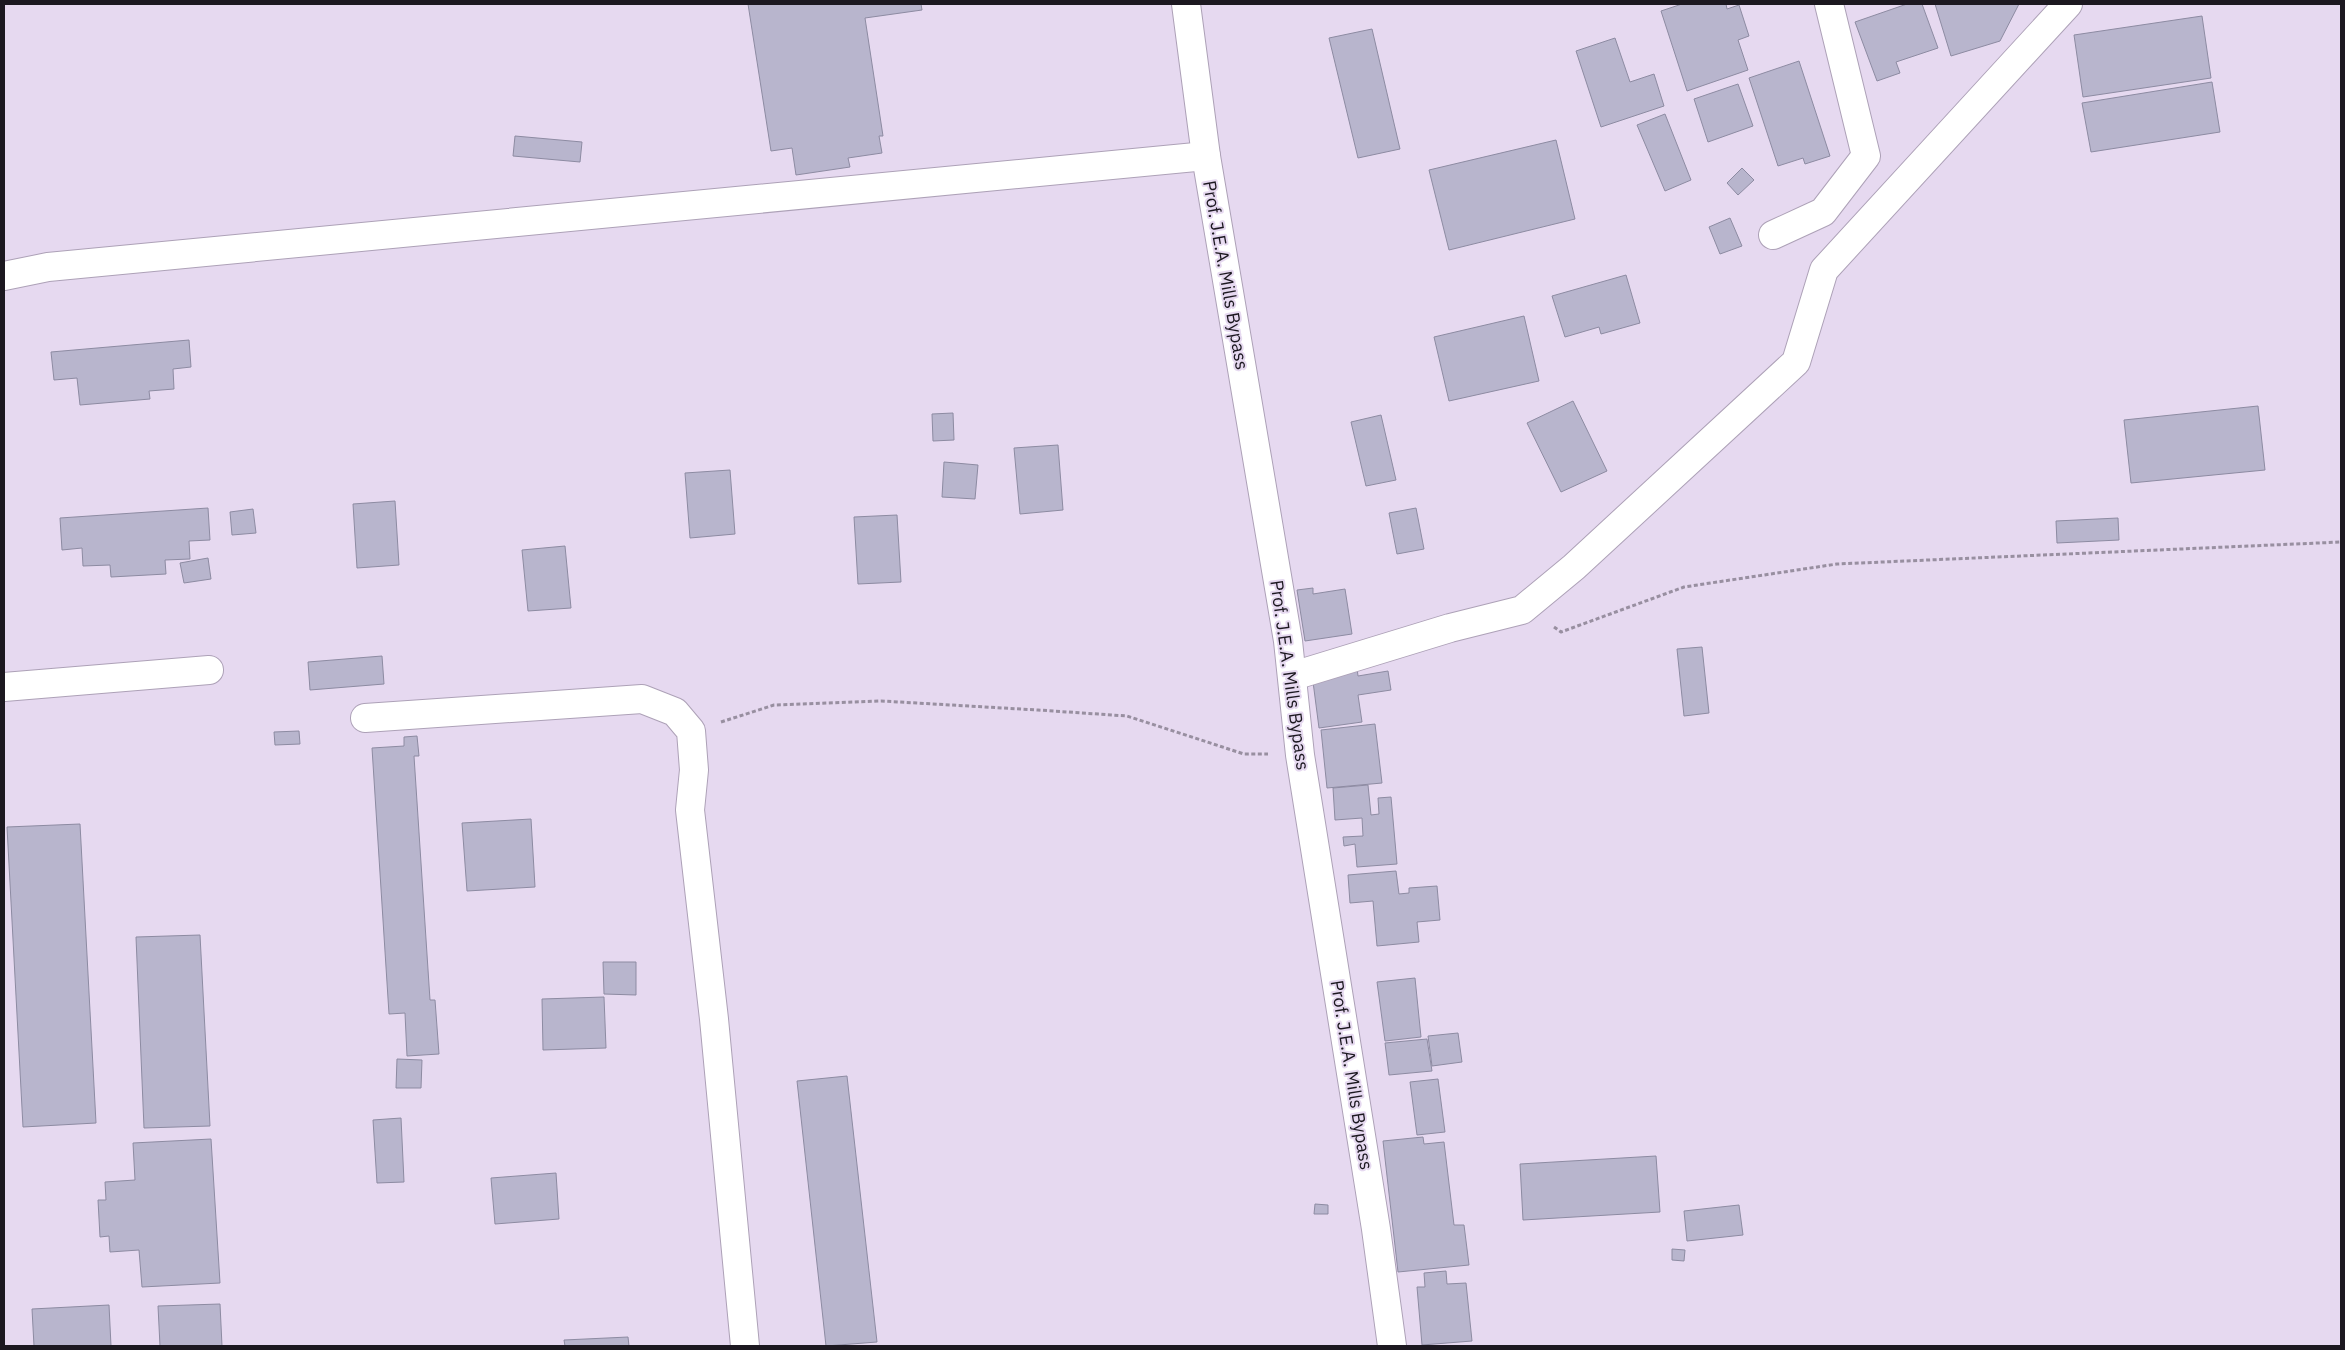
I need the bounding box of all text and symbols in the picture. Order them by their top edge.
street label: Prof. J.E.A. Mills Bypass [1198,179,1254,371]
street label: Prof. J.E.A. Mills Bypass [1265,578,1315,772]
street label: Prof. J.E.A. Mills Bypass [1326,978,1378,1172]

